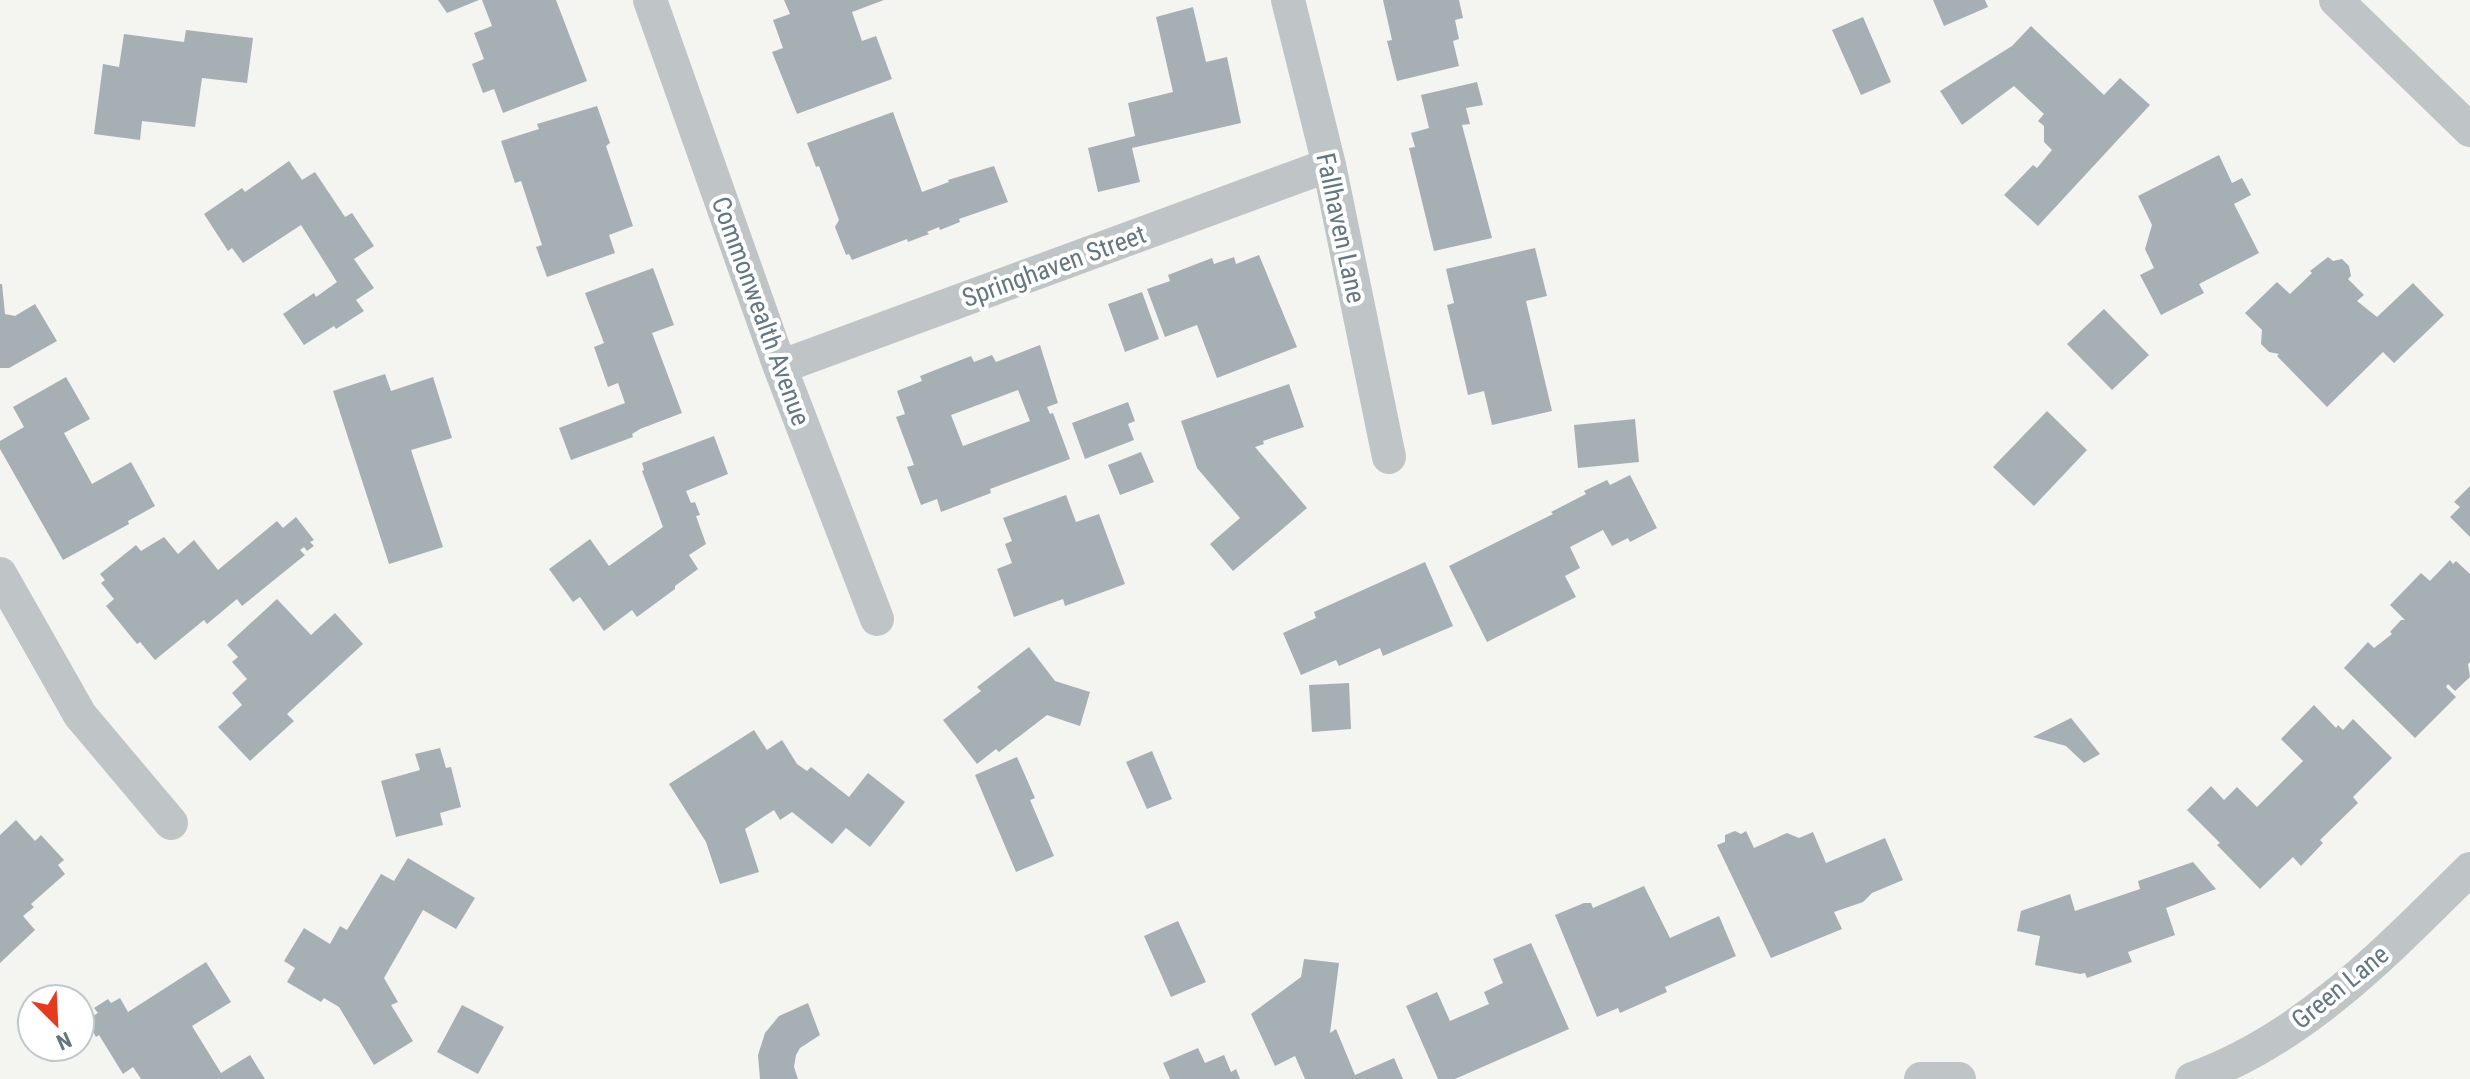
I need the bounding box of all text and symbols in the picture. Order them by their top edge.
street label: Fallhaven Lane [1310,150,1372,306]
street label: Commonwealth Avenue [706,193,816,429]
street label: Springhaven Street [958,219,1150,313]
street label: Green Lane [2286,939,2394,1035]
north arrow [16,983,96,1063]
text: N [53,1027,75,1055]

